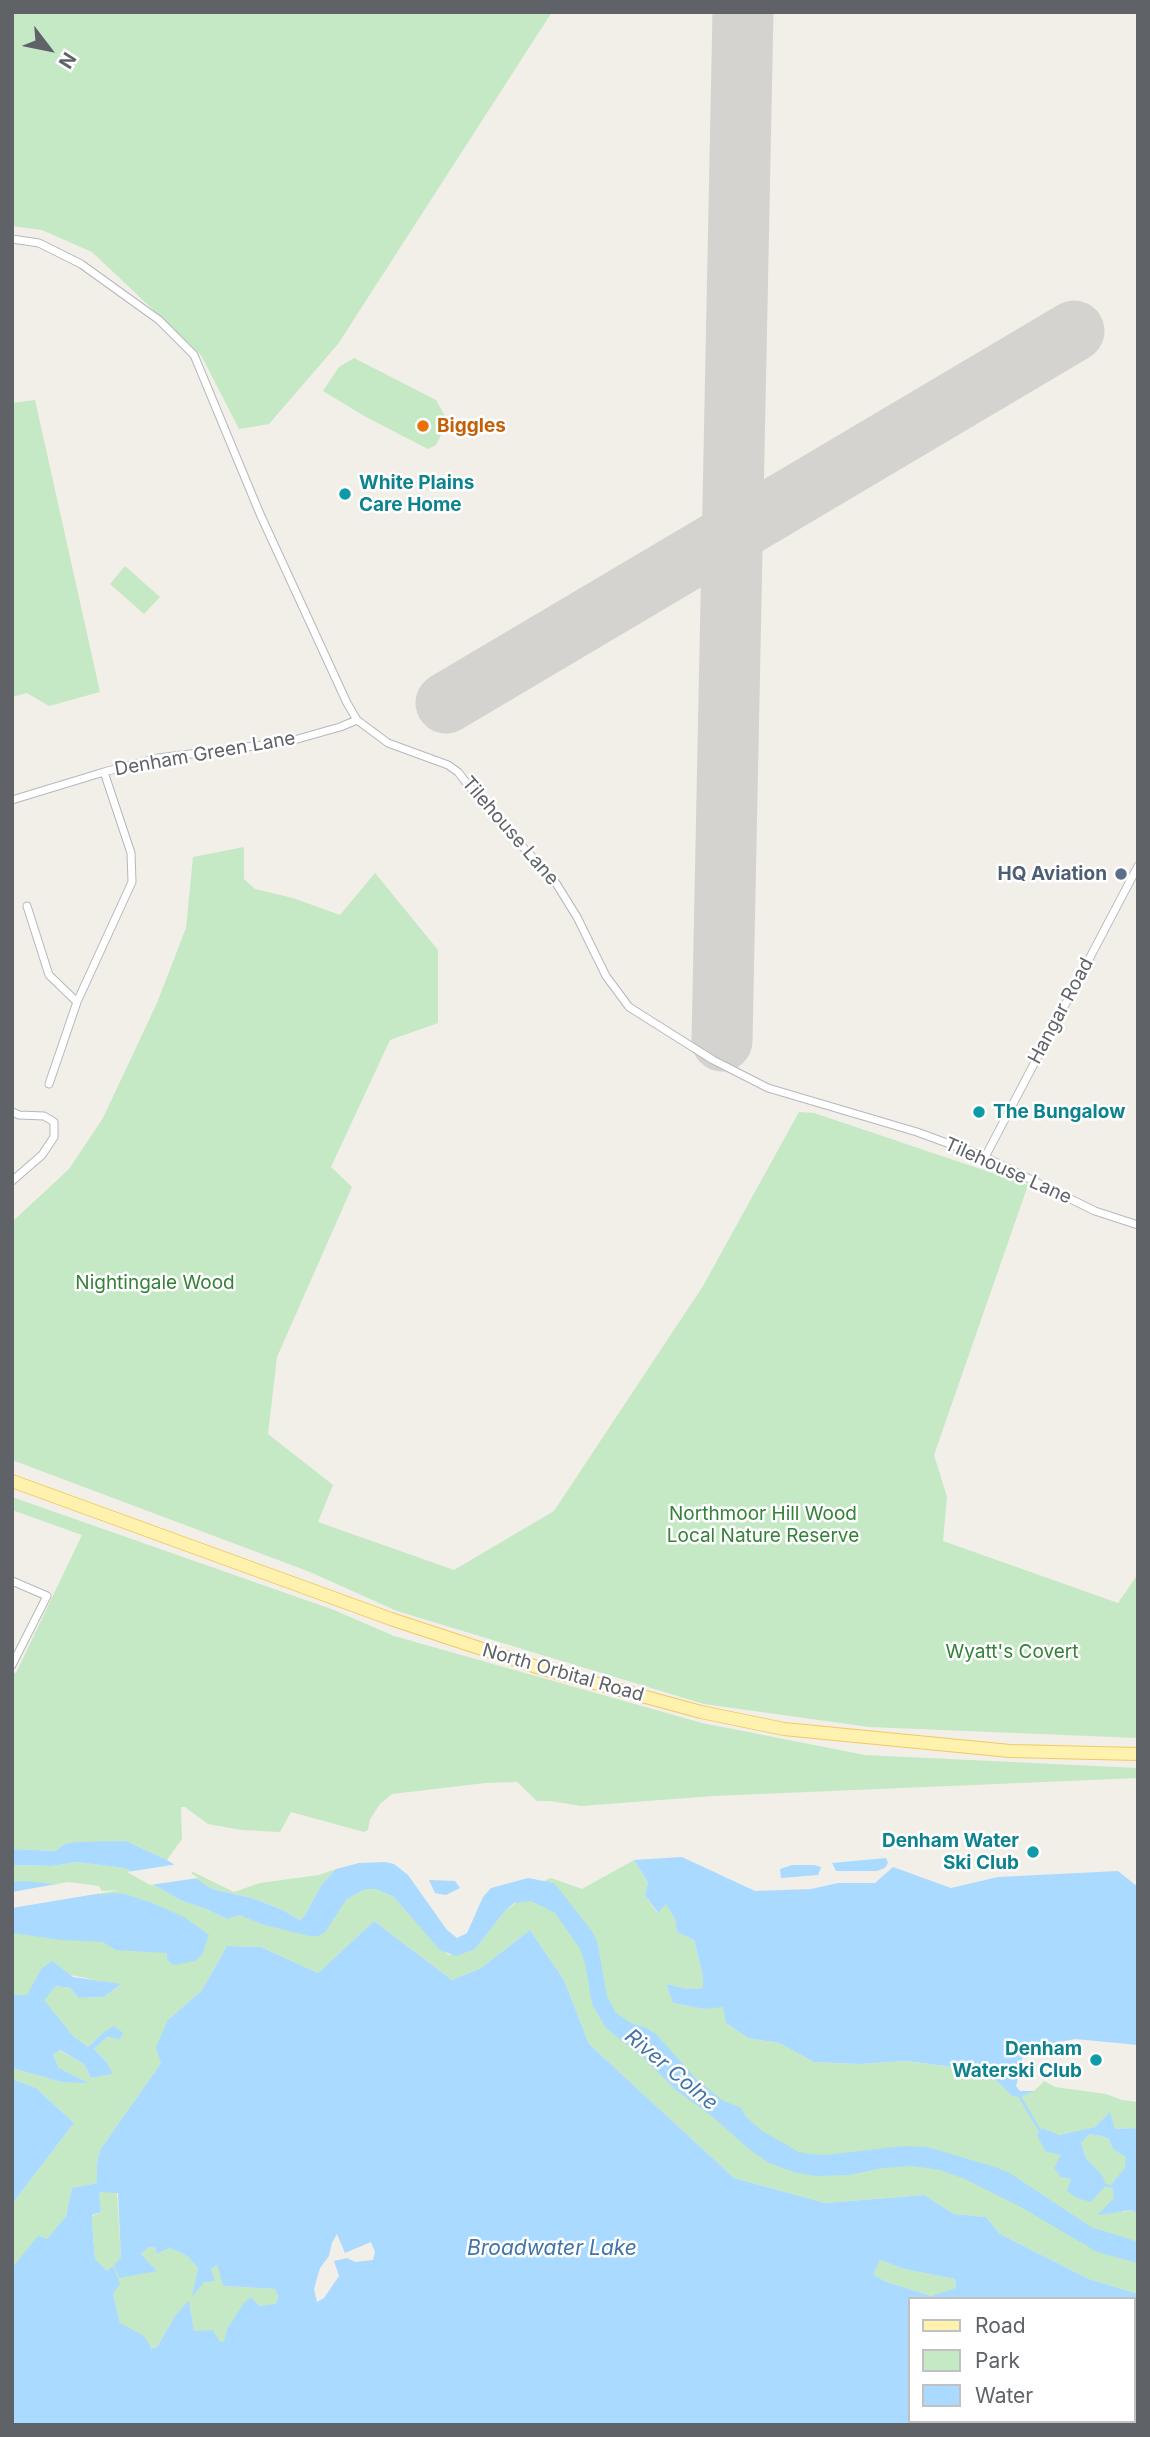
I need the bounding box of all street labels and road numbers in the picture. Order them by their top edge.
street label: Denham Green Lane [113,727,297,781]
street label: Tilehouse Lane [457,772,563,890]
street label: Hangar Road [1024,954,1098,1068]
street label: Tilehouse Lane [941,1133,1075,1209]
street label: North Orbital Road [480,1639,646,1707]

